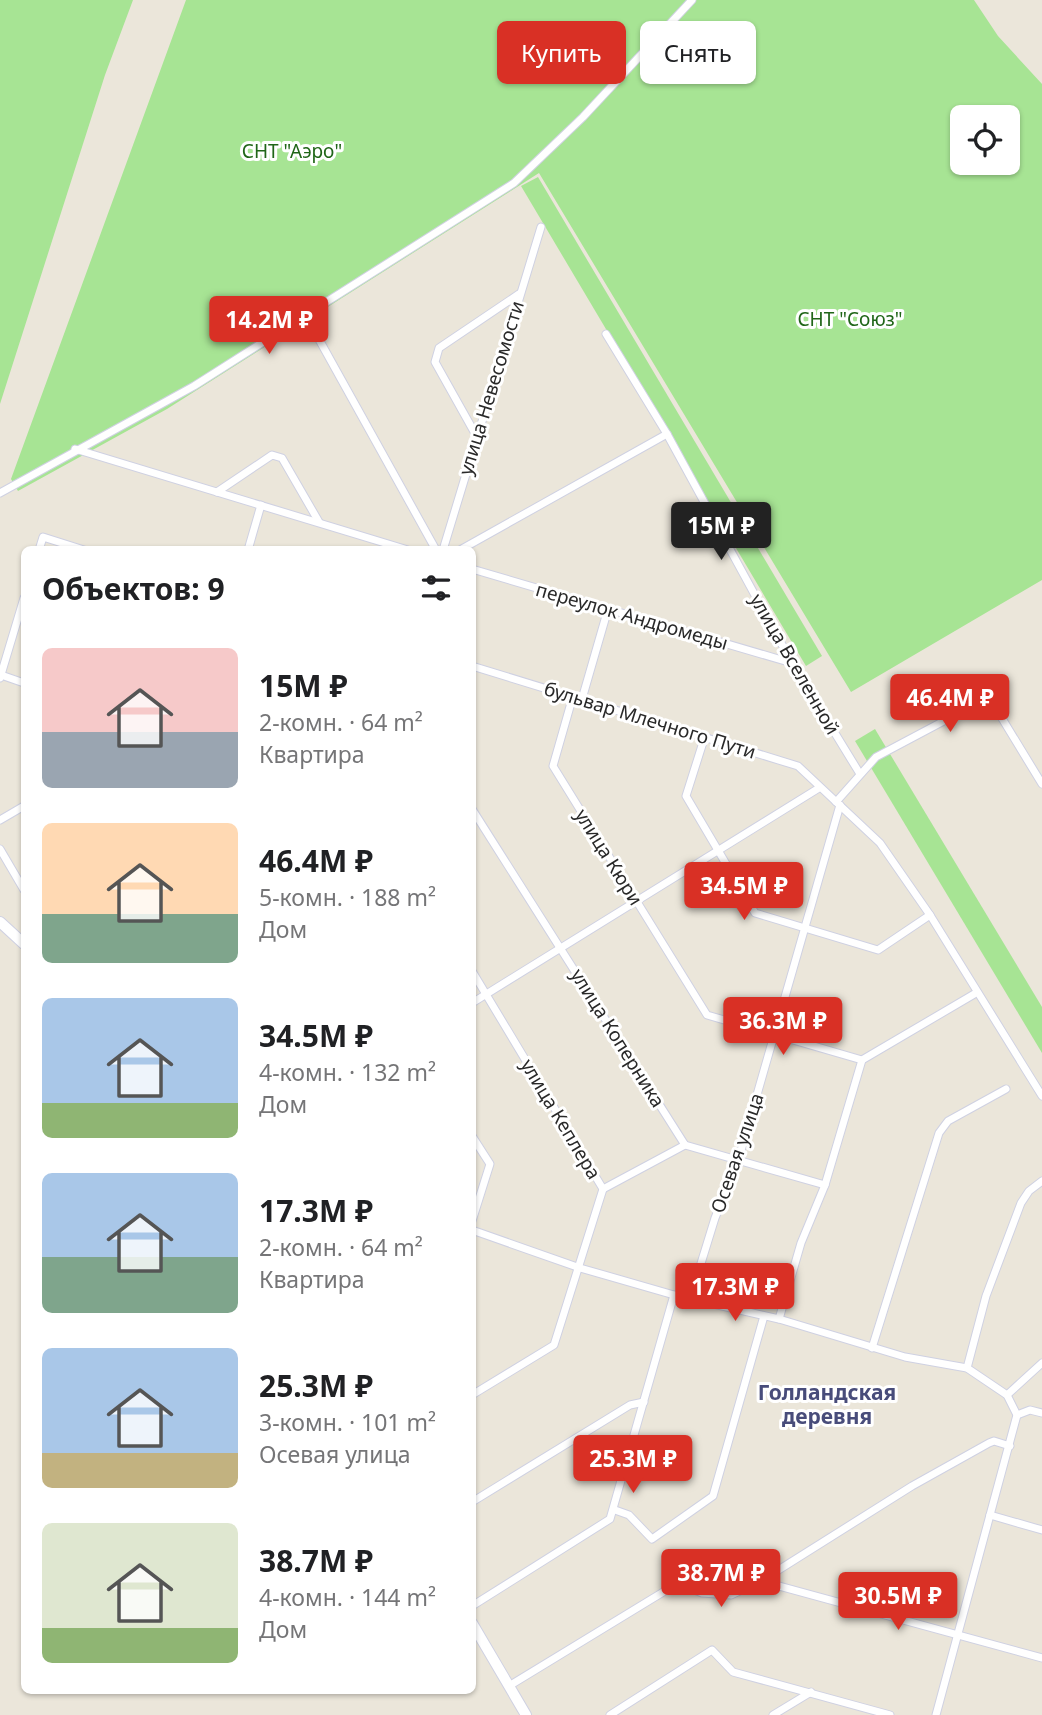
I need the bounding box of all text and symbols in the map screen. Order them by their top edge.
chip: Купить [497,21,626,84]
chip: Снять [640,21,756,84]
map controls [950,105,1020,175]
button: locate [950,105,1020,175]
park label: СНТ "Аэро" [242,138,342,164]
pin: 14.2M ₽ [204,296,334,356]
street label: улица Невесомости [452,298,530,478]
text: 14.2M ₽ [225,303,313,335]
park label: СНТ "Союз" [797,306,903,332]
pin: 15M ₽ [672,503,770,562]
text: 15M ₽ [687,509,755,541]
text: Объектов: 9 [42,568,225,609]
icon: filters [417,569,455,607]
street label: переулок Андромеды [533,576,731,656]
street label: улица Вселенной [744,589,846,739]
text: 15M ₽ [259,665,347,706]
pin: 46.4M ₽ [885,674,1015,734]
street label: бульвар Млечного Пути [541,675,759,765]
icon: home [98,676,182,760]
text: 46.4M ₽ [906,681,994,713]
text: 2-комн. · 64 m² [259,706,423,738]
text: Квартира [259,738,365,770]
street label: улица Кюри [569,804,649,910]
text: 46.4M ₽ [259,840,373,881]
icon: home [98,851,182,935]
pin: 34.5M ₽ [679,862,809,922]
text: 34.5M ₽ [700,869,788,901]
text: 5-комн. · 188 m² [259,881,436,913]
text: Дом [259,913,307,945]
street label: улица Коперника [565,964,671,1112]
pin: 36.3M ₽ [718,998,848,1057]
text: 36.3M ₽ [739,1004,827,1036]
text: 34.5M ₽ [259,1015,373,1056]
icon: home [98,1026,182,1110]
street label: улица Кеплера [515,1054,607,1184]
text: 4-комн. · 132 m² [259,1056,436,1088]
text: Дом [259,1088,307,1120]
street label: Осевая улица [704,1090,770,1216]
text: 17.3M ₽ [259,1190,373,1231]
icon: home [98,1201,182,1285]
text: 2-комн. · 64 m² [259,1231,423,1263]
text: Квартира [259,1263,365,1295]
pin: 17.3M ₽ [670,1264,800,1323]
text: 17.3M ₽ [691,1270,779,1302]
text: 25.3M ₽ [259,1365,373,1406]
icon: home [98,1376,182,1460]
district label: Голландская деревня [758,1378,896,1430]
text: 3-комн. · 101 m² [259,1406,436,1438]
pin: 25.3M ₽ [568,1436,698,1495]
text: Осевая улица [259,1438,411,1470]
text: 25.3M ₽ [589,1442,677,1474]
text: 38.7M ₽ [259,1540,373,1581]
pin: 38.7M ₽ [656,1550,786,1609]
icon: home [98,1551,182,1635]
text: 38.7M ₽ [677,1556,765,1588]
pin: 30.5M ₽ [833,1572,963,1632]
text: 30.5M ₽ [854,1579,942,1611]
text: 4-комн. · 144 m² [259,1581,436,1613]
text: Дом [259,1613,307,1645]

